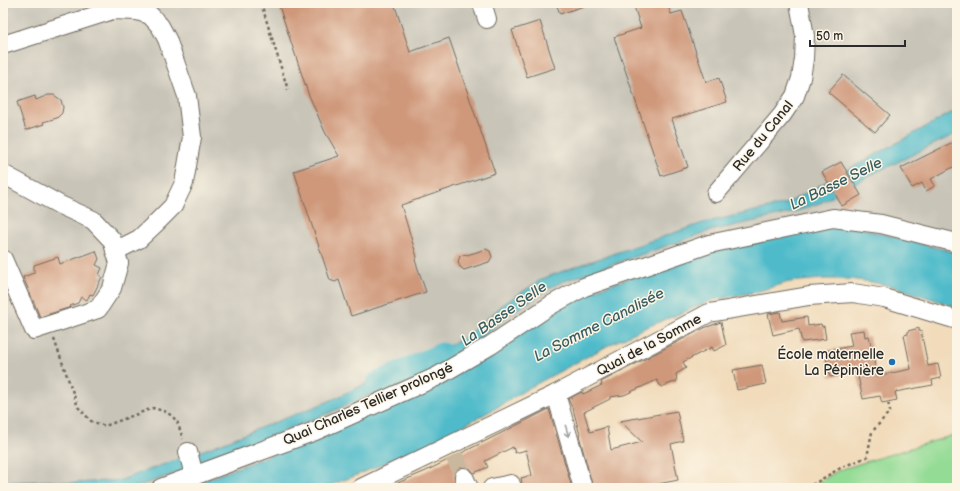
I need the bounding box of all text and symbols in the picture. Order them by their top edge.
scale bar [810,22,905,48]
text: 50 m [816,29,843,44]
street label: Rue du Canal [729,97,797,175]
water label: La Basse Selle [787,153,886,215]
water label: La Basse Selle [457,277,551,351]
water label: La Somme Canalisée [531,284,668,366]
street label: Quai de la Somme [594,310,704,380]
place label: École maternelle La Pépinière [777,345,884,379]
marker: École maternelle La Pépinière [887,357,897,367]
street label: Quai Charles Tellier prolongé [280,359,456,449]
one-way arrow [564,424,571,437]

